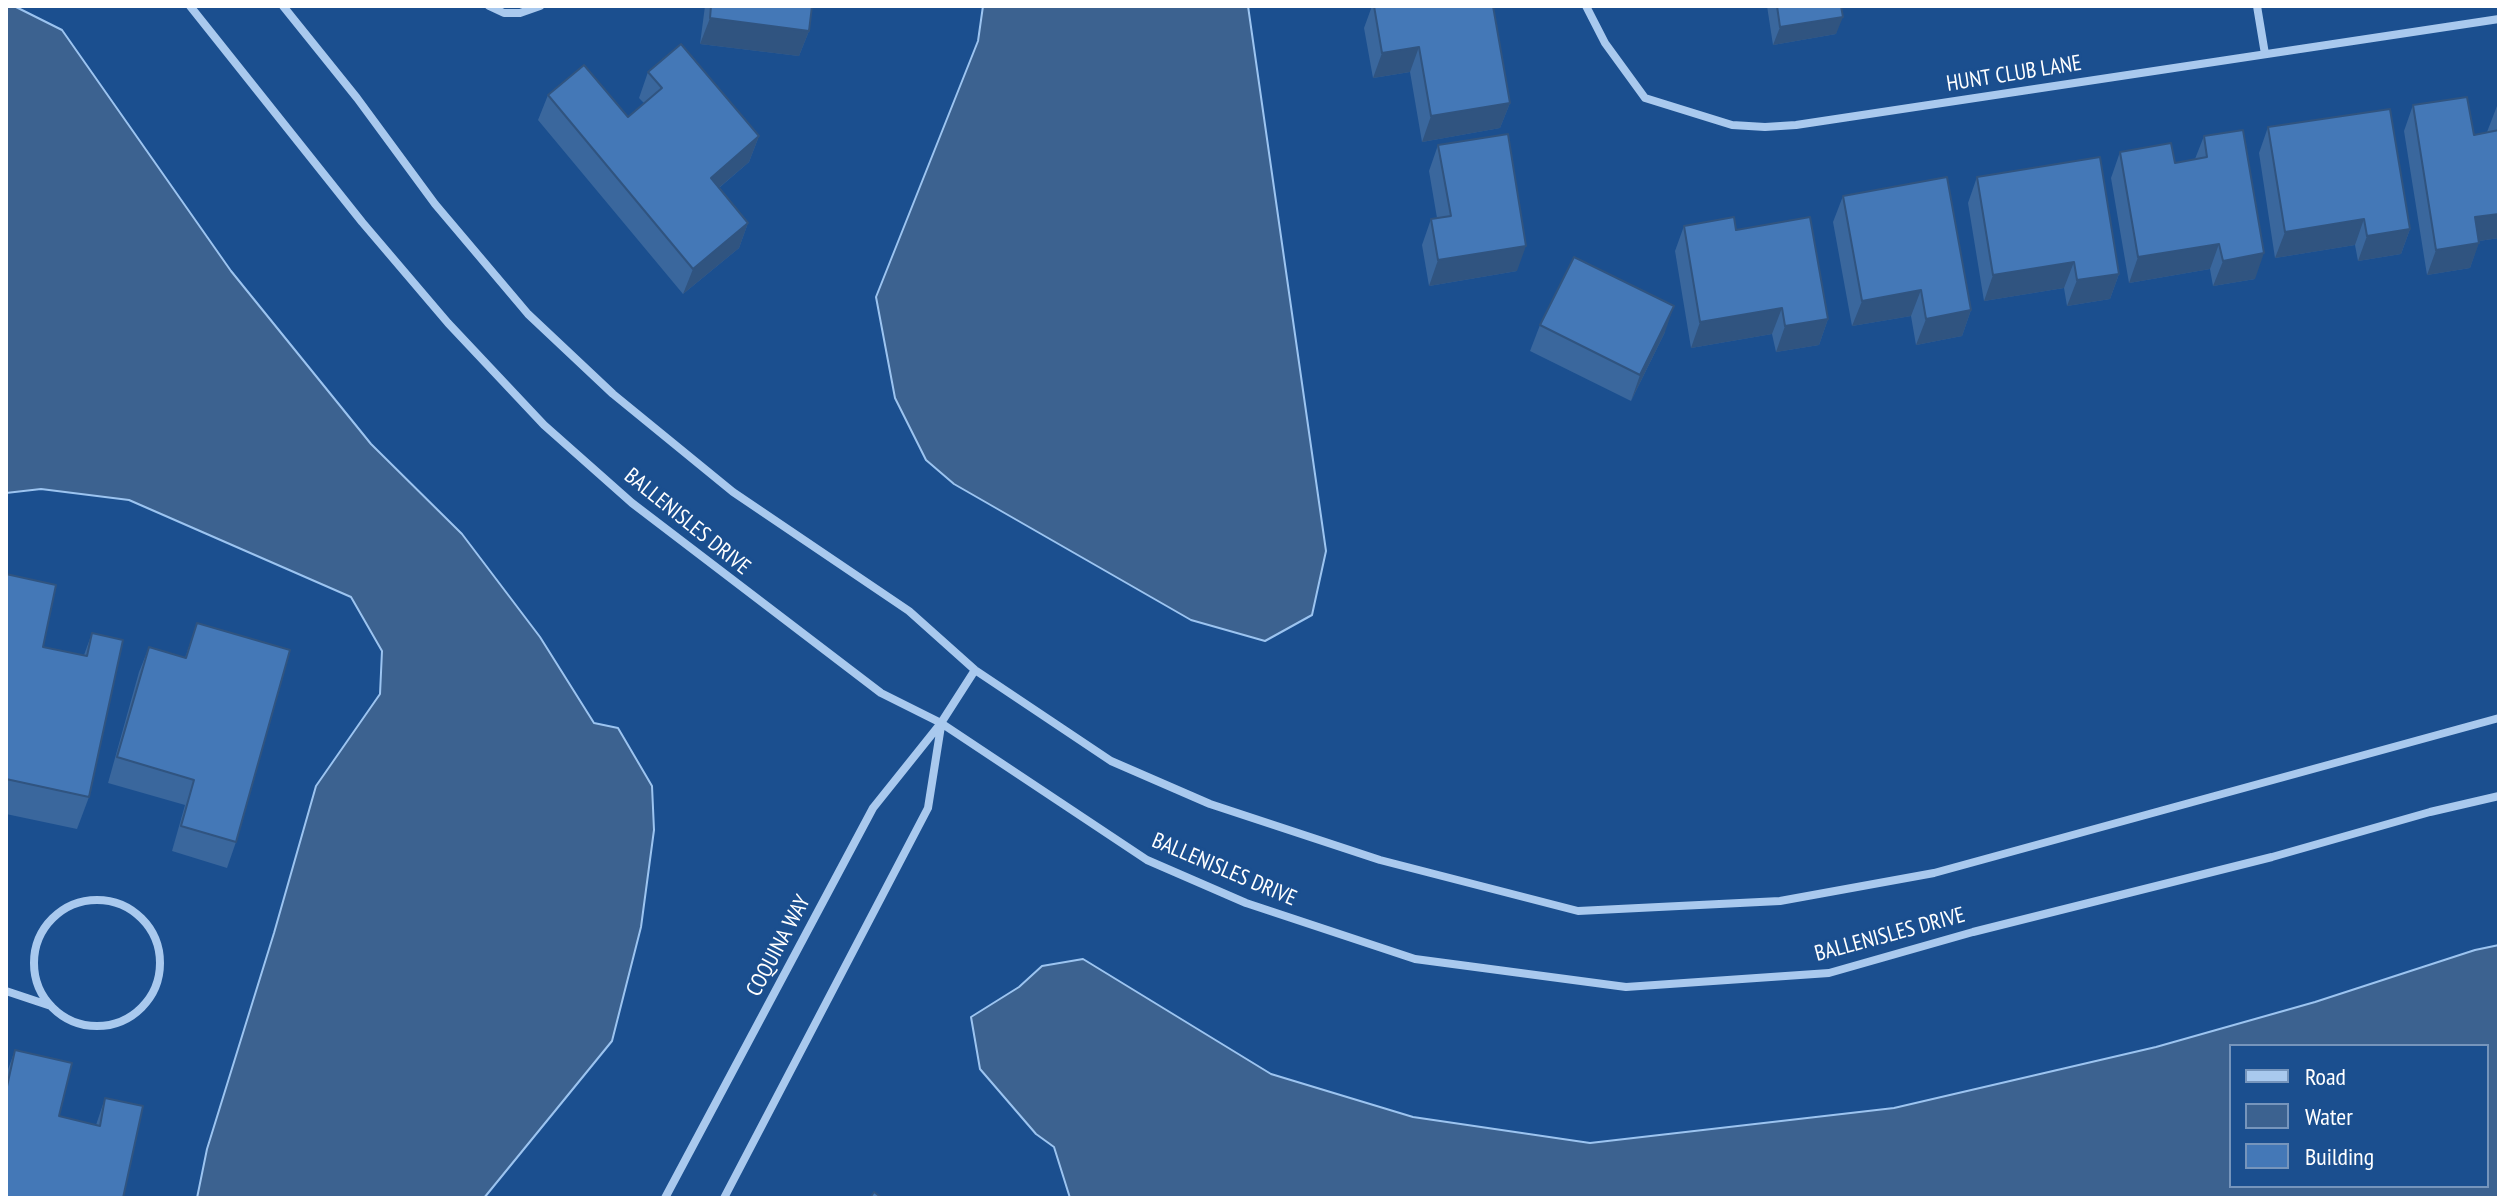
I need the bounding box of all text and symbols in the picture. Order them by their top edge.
street label: HUNT CLUB LANE [1945,50,2083,98]
street label: BALLENISLES DRIVE [619,463,755,581]
street label: BALLENISLES DRIVE [1148,828,1300,912]
street label: COQUINA WAY [741,891,817,1001]
street label: BALLENISLES DRIVE [1812,902,1968,968]
legend [2229,1044,2489,1188]
text: Road [2305,1061,2346,1092]
text: Water [2305,1101,2353,1132]
text: Building [2305,1141,2374,1172]

